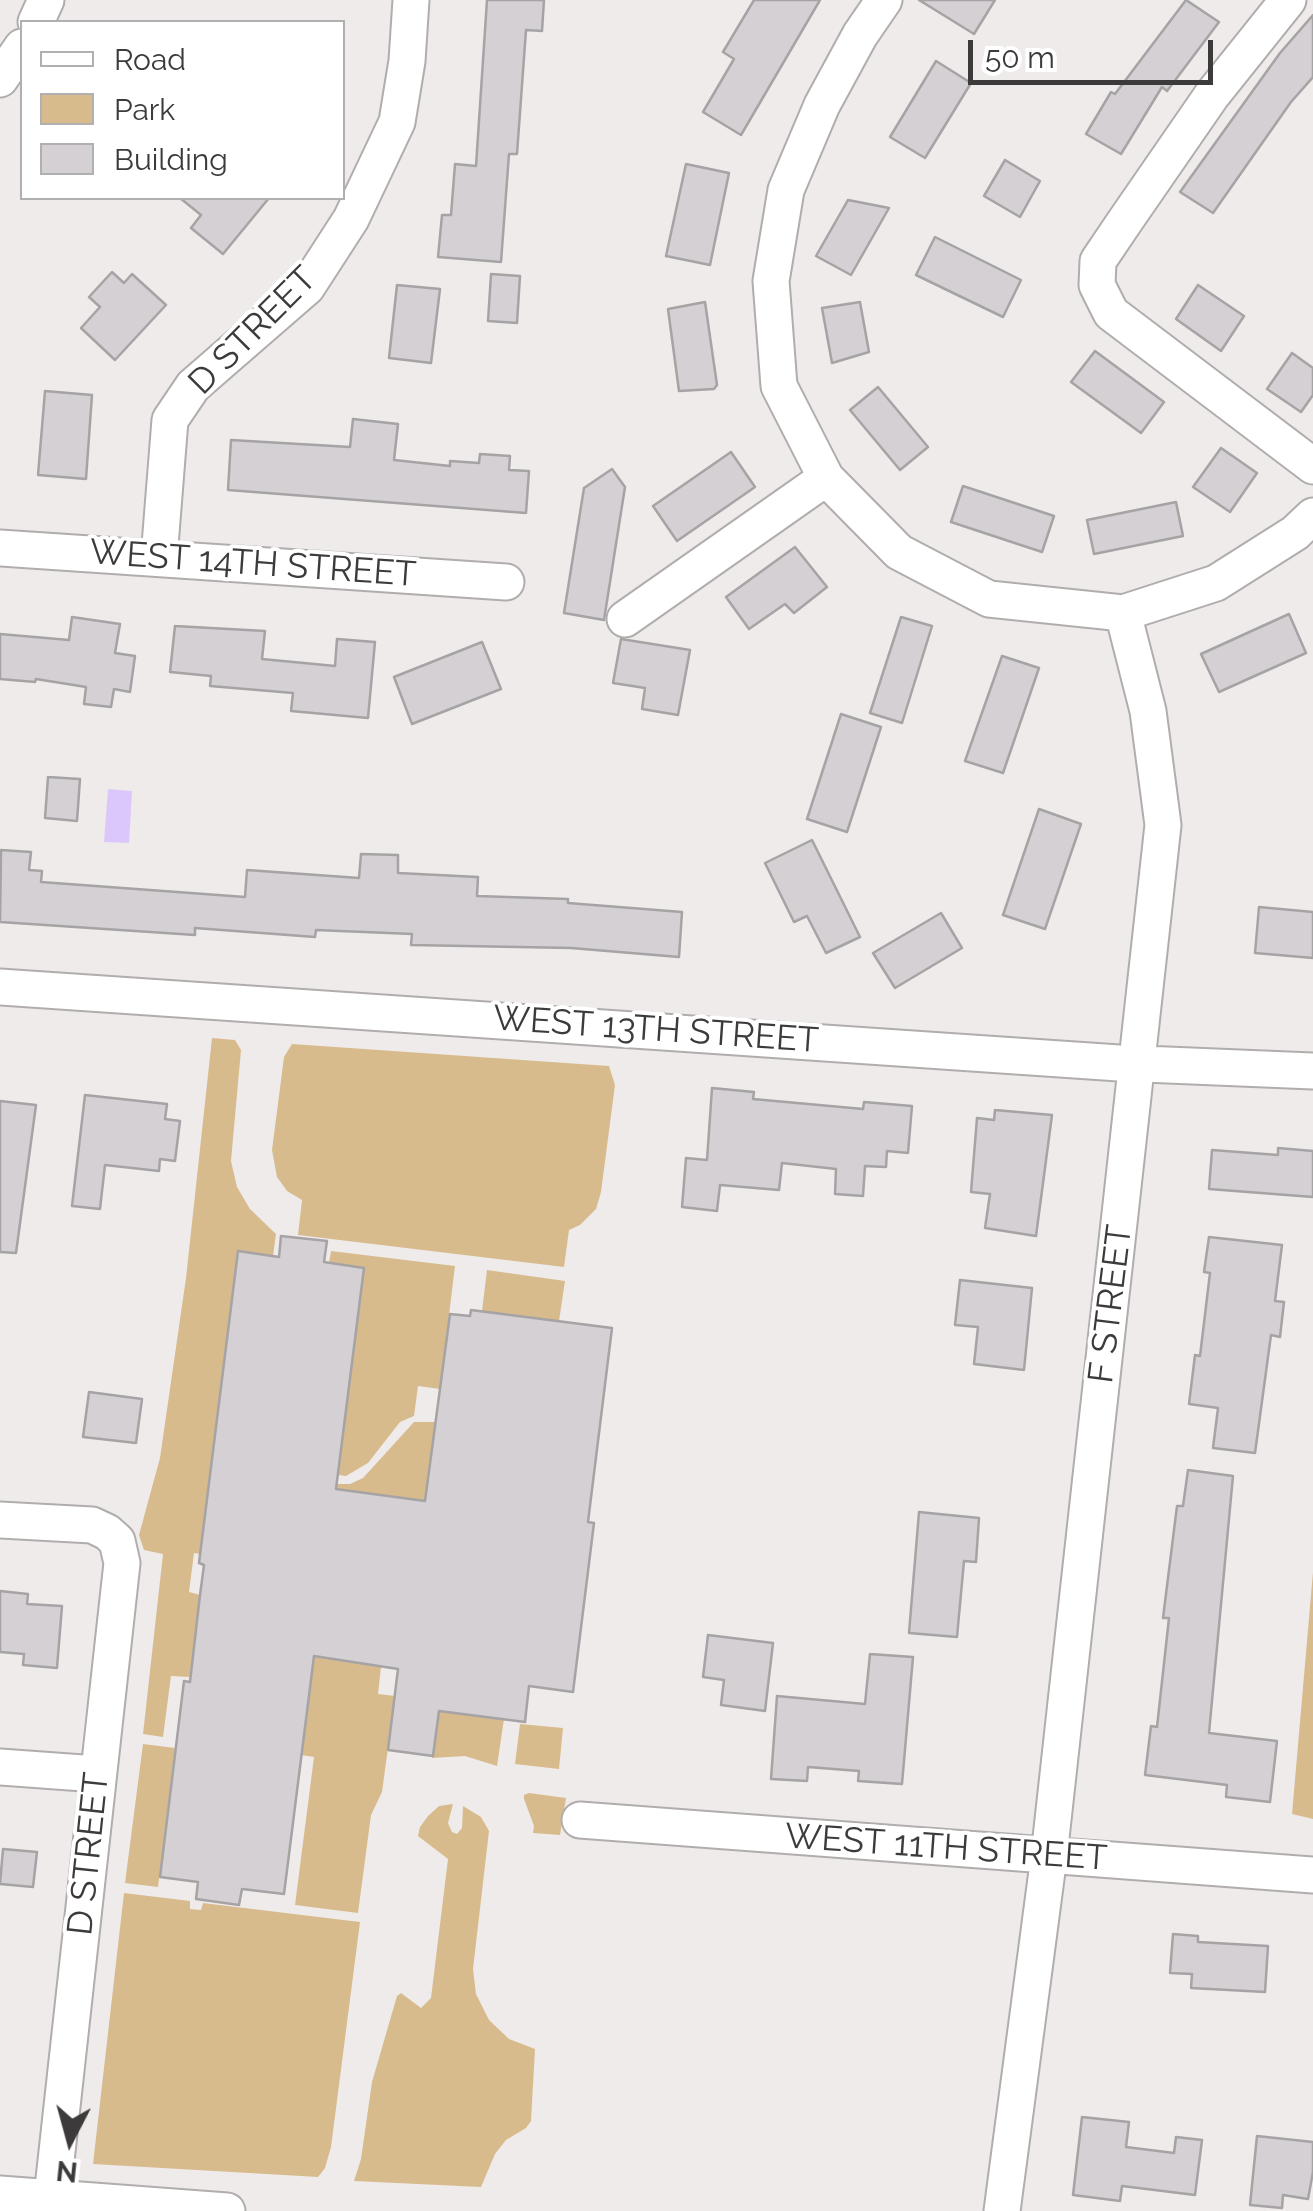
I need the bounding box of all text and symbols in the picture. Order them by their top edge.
legend [20,20,345,200]
scale bar [973,20,1218,82]
text: 50 m [985,40,1055,75]
text: Road [114,42,186,77]
text: Park [114,92,175,127]
text: Building [114,142,228,177]
street label: D STREET [180,258,326,404]
street label: WEST 14TH STREET [88,532,418,596]
street label: WEST 13TH STREET [492,998,820,1062]
street label: F STREET [1080,1223,1142,1385]
street label: D STREET [60,1771,118,1937]
street label: WEST 11TH STREET [784,1816,1108,1880]
north arrow [20,2091,120,2191]
text: N [54,2154,79,2189]

